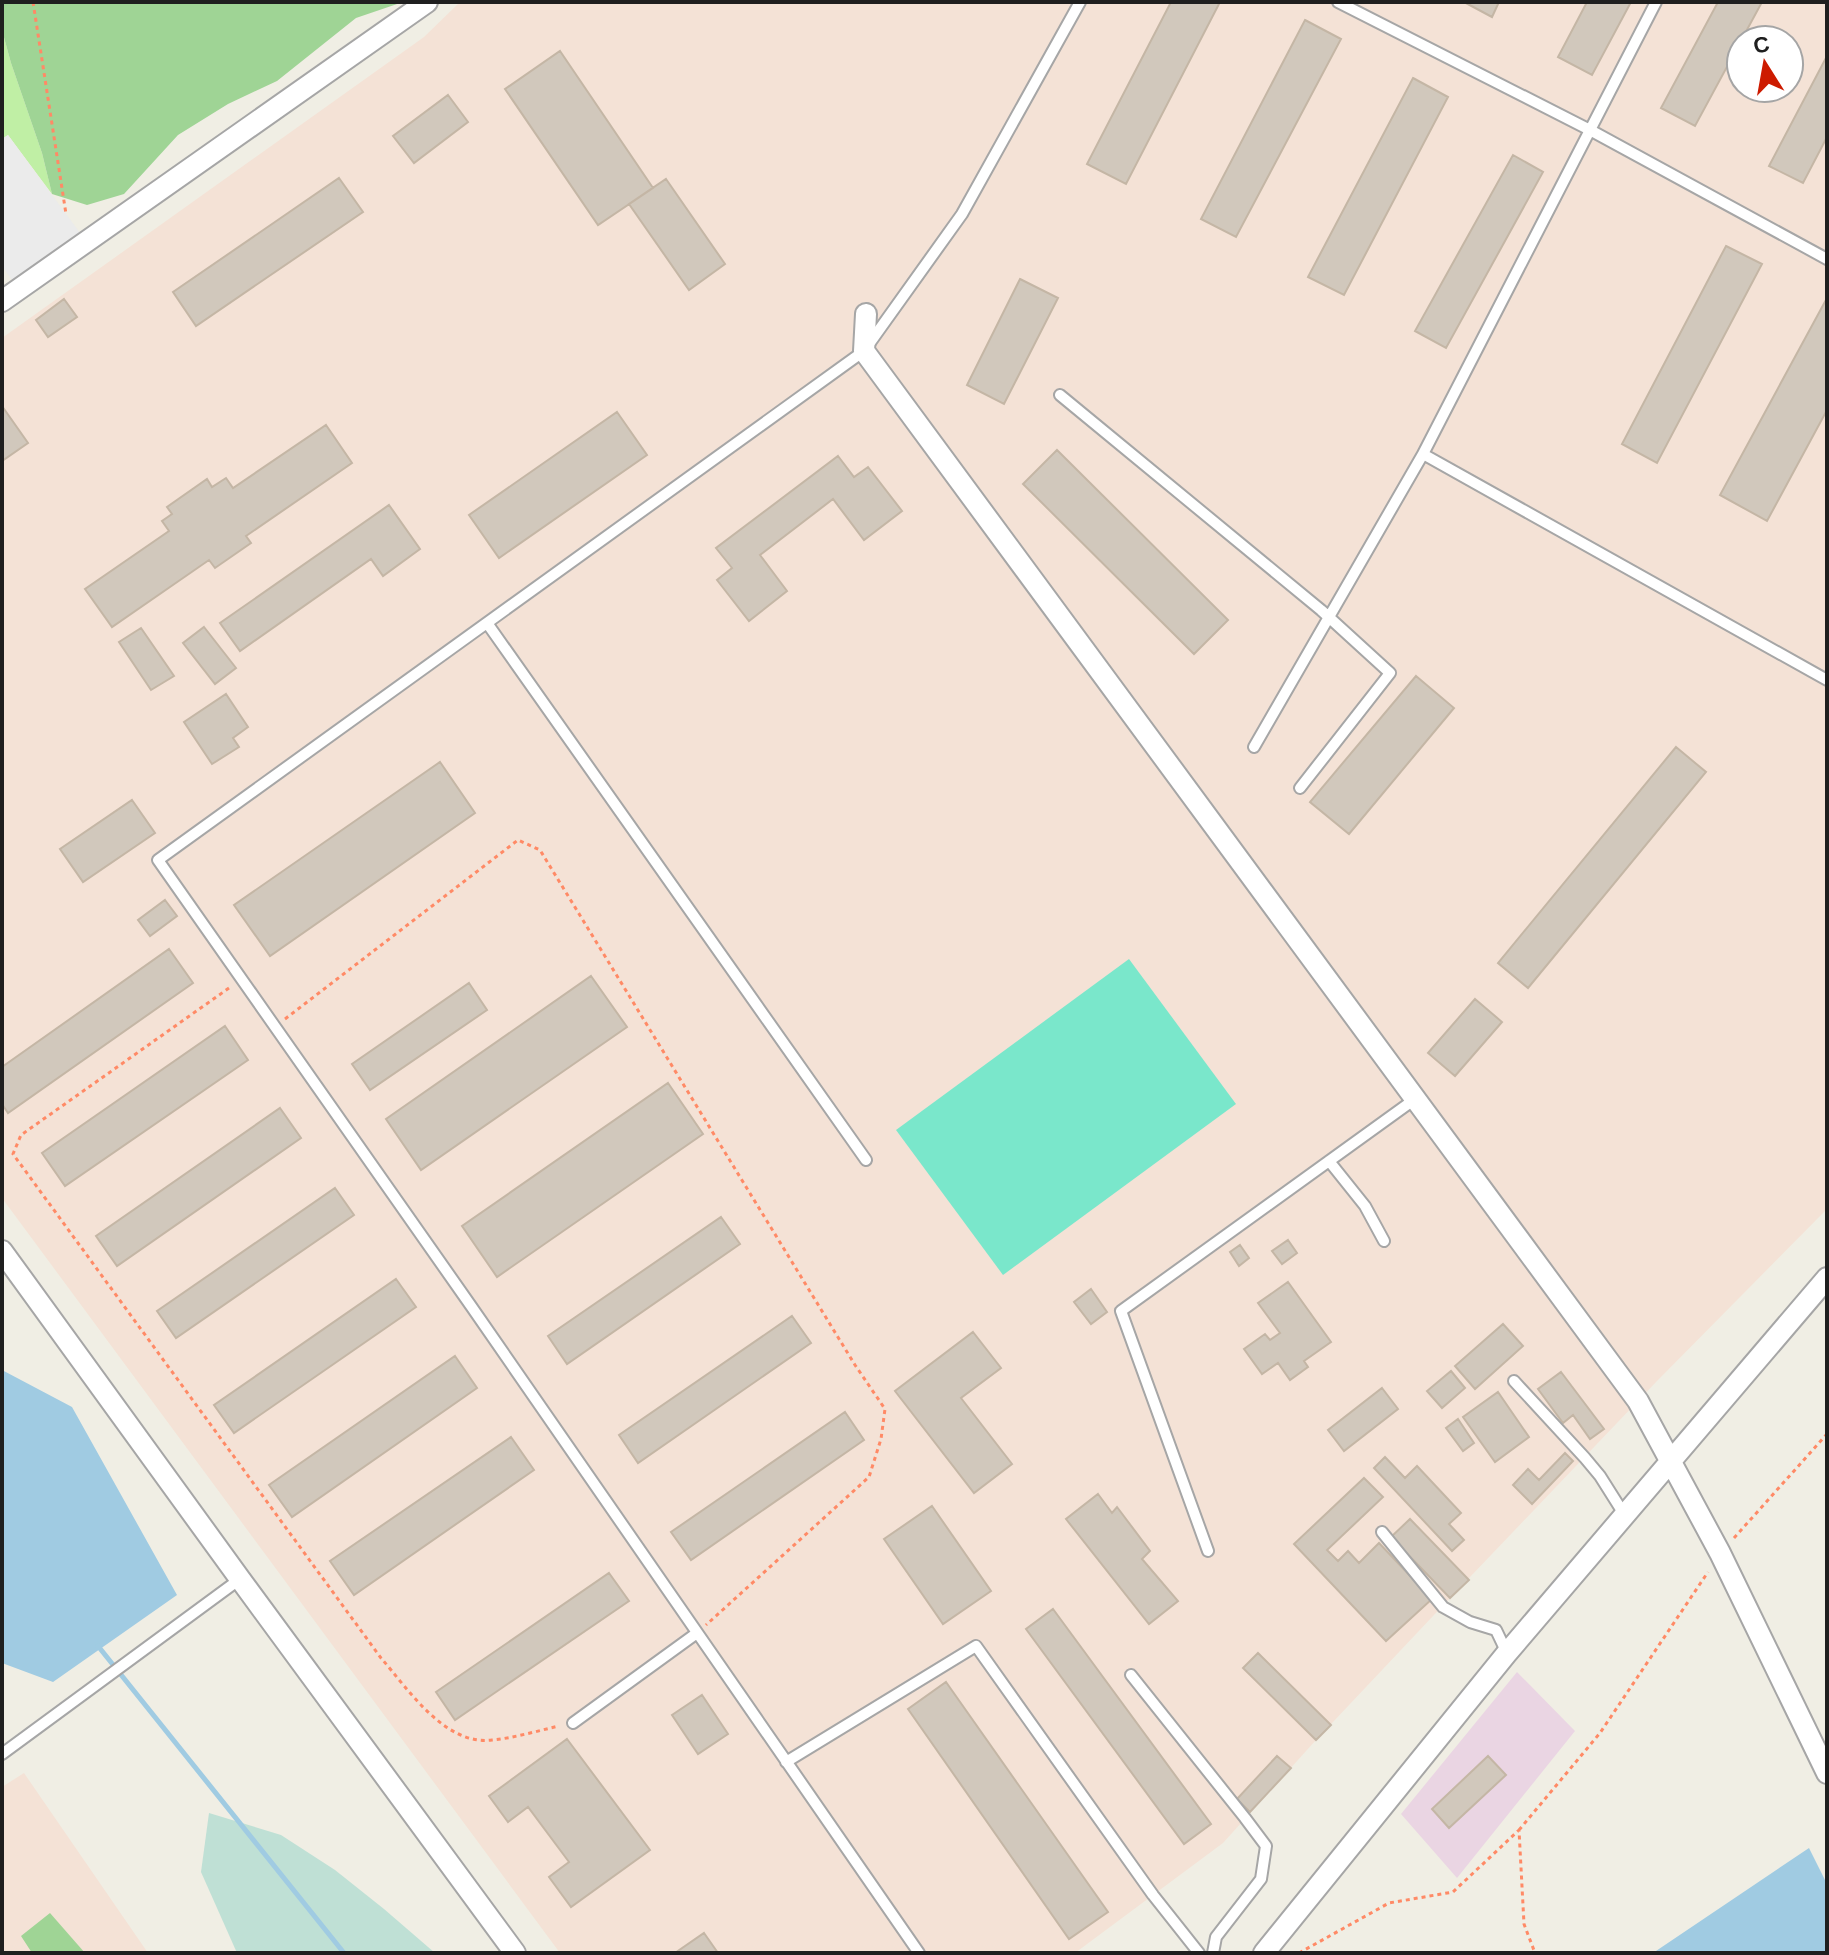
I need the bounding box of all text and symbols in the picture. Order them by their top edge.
north arrow [1725,24,1805,104]
text: С [1751,31,1772,59]

